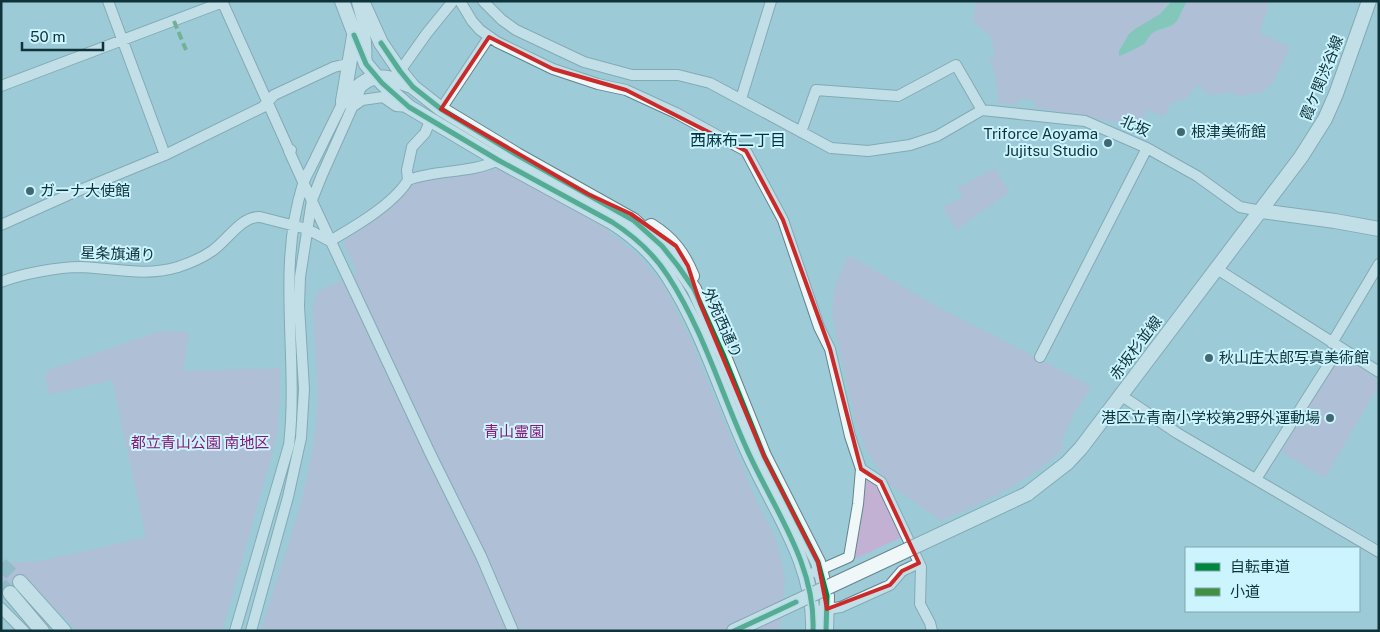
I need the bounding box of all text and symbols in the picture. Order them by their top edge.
scale bar [22,20,104,52]
text: 50 m [30,28,65,45]
street label: 霞ケ関渋谷線 [1297,33,1346,123]
street label: 北坂 [1118,112,1152,139]
place label: 根津美術館 [1191,123,1266,140]
place label: Triforce Aoyama Jujitsu Studio [984,125,1098,159]
marker: 根津美術館 [1175,126,1187,138]
district label: 西麻布二丁目 [690,131,786,150]
marker: Triforce Aoyama Jujitsu Studio [1102,137,1114,149]
place label: ガーナ大使館 [40,182,130,199]
marker: ガーナ大使館 [24,185,36,197]
street label: 星条旗通り [80,244,156,263]
street label: 外苑西通り [699,285,745,361]
street label: 赤坂杉並線 [1106,313,1165,383]
place label: 秋山庄太郎写真美術館 [1219,349,1369,366]
marker: 秋山庄太郎写真美術館 [1203,352,1215,364]
place label: 港区立青南小学校第2野外運動場 [1101,409,1320,426]
marker: 港区立青南小学校第2野外運動場 [1324,412,1336,424]
park label: 青山霊園 [484,423,544,440]
park label: 都立青山公園 南地区 [131,434,269,451]
legend [1185,547,1360,612]
text: 自転車道 [1230,558,1290,575]
text: 小道 [1230,583,1260,600]

